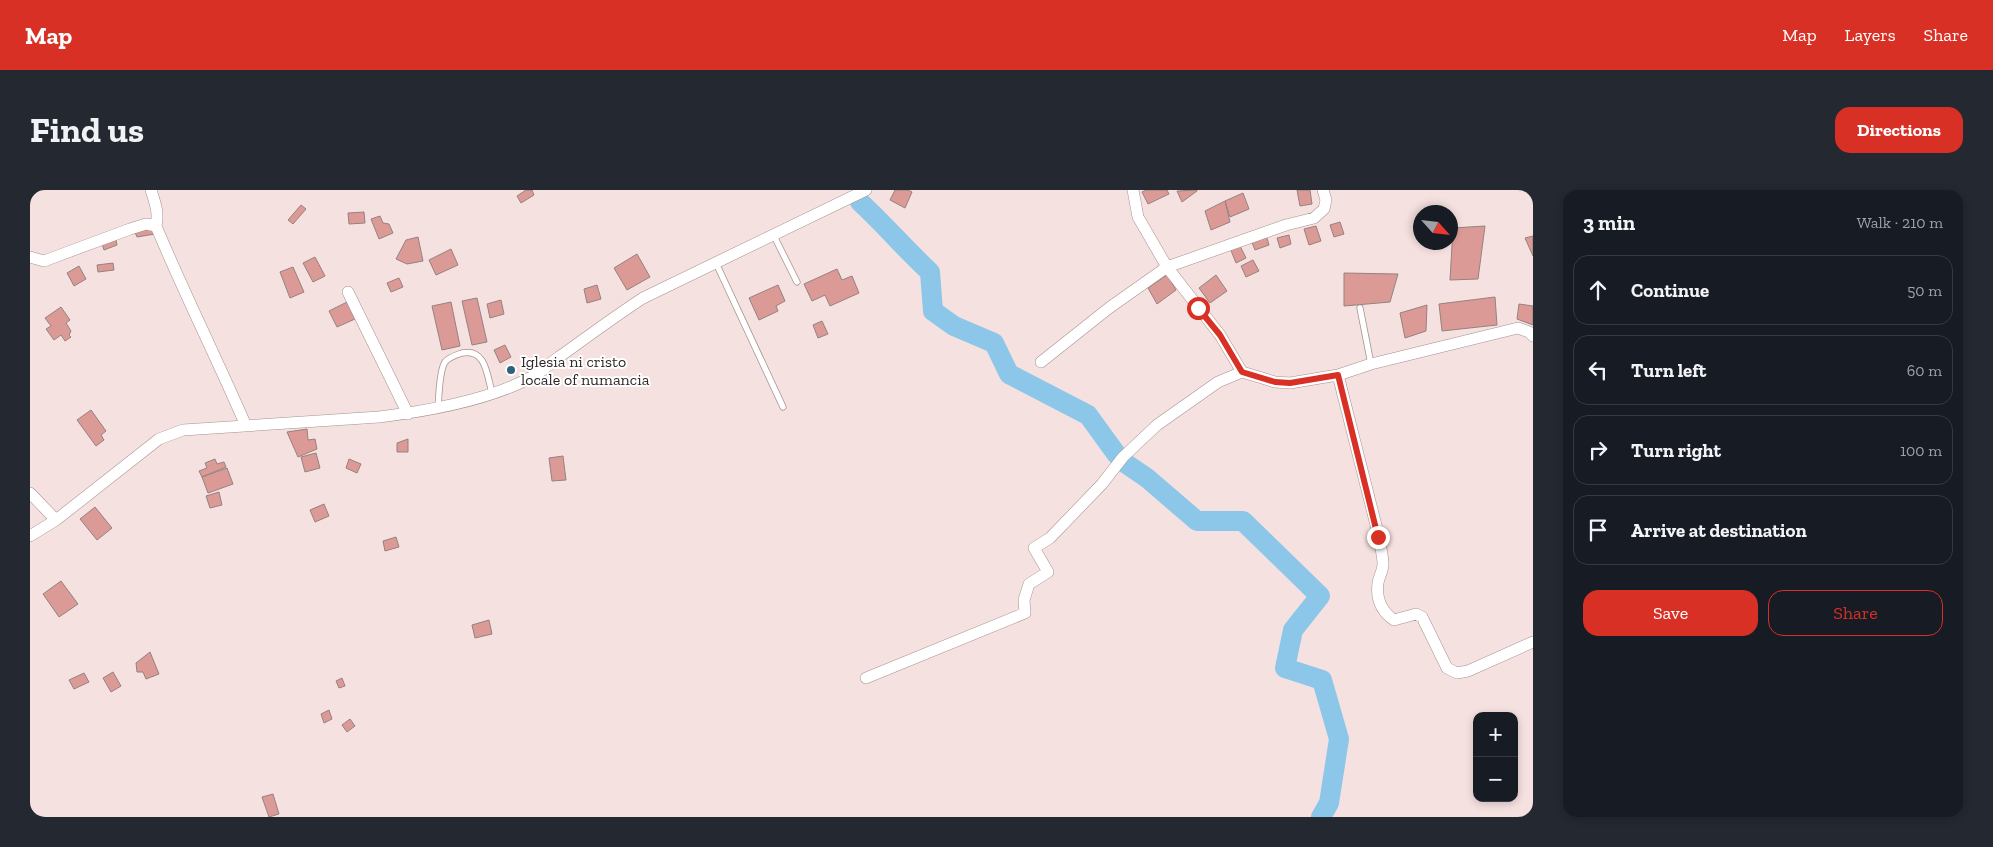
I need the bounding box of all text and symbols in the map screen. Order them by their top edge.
text: Map [25,21,72,50]
text: Map [1782,24,1817,46]
text: Layers [1845,24,1896,46]
text: Share [1924,24,1968,46]
button: Directions [1835,107,1963,153]
text: Find us [30,109,144,151]
north arrow [1413,205,1458,250]
text: 3 min [1583,210,1635,235]
text: Walk · 210 m [1857,213,1943,232]
icon: ahead [1584,276,1612,304]
text: Continue [1631,279,1709,302]
text: 50 m [1907,281,1942,300]
route start [1187,297,1210,320]
place label: Iglesia ni cristo locale of numancia [521,352,650,389]
icon: left [1584,356,1612,384]
text: Turn left [1631,359,1706,382]
text: 60 m [1907,361,1942,380]
marker: Iglesia ni cristo locale of numancia [505,364,517,376]
icon: right [1584,436,1612,464]
text: Turn right [1631,439,1721,462]
text: 100 m [1900,441,1942,460]
icon: arrive [1584,516,1612,544]
text: Arrive at destination [1631,519,1807,542]
route end [1367,526,1390,549]
button: Save [1583,590,1758,636]
button: Share [1768,590,1943,636]
map controls [1473,712,1518,802]
button: + [1473,712,1518,757]
button: − [1473,757,1518,802]

